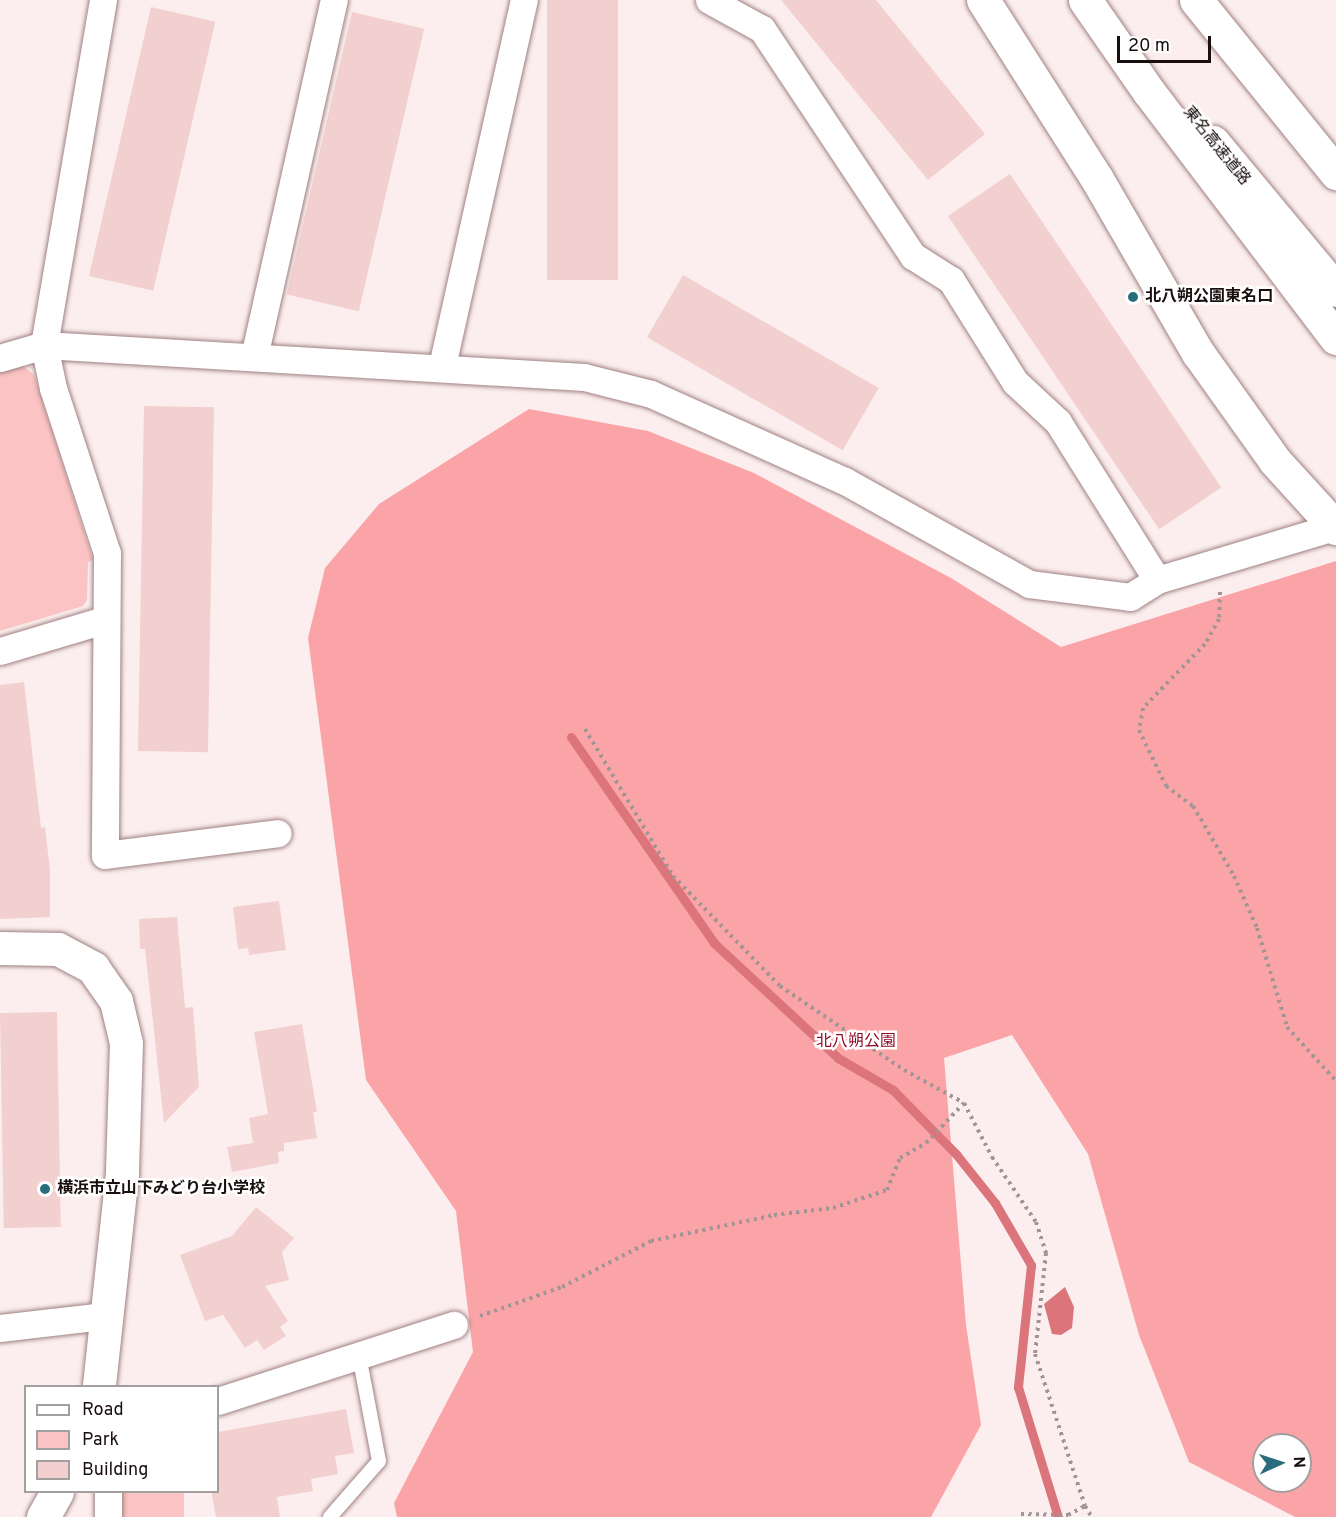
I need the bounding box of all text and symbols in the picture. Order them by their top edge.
scale bar [1120,24,1214,62]
text: 20 m [1128,35,1170,58]
street label: 東名高速道路 [1178,103,1254,189]
place label: 北八朔公園東名口 [1145,287,1273,307]
marker: 北八朔公園東名口 [1126,290,1140,304]
park label: 北八朔公園 [816,1032,896,1052]
place label: 横浜市立山下みどり台小学校 [57,1179,265,1199]
marker: 横浜市立山下みどり台小学校 [38,1182,52,1196]
legend [24,1385,219,1493]
text: Road [82,1399,124,1422]
text: Park [82,1429,119,1452]
north arrow [1252,1433,1312,1493]
text: N [1288,1456,1308,1468]
text: Building [82,1459,148,1482]

